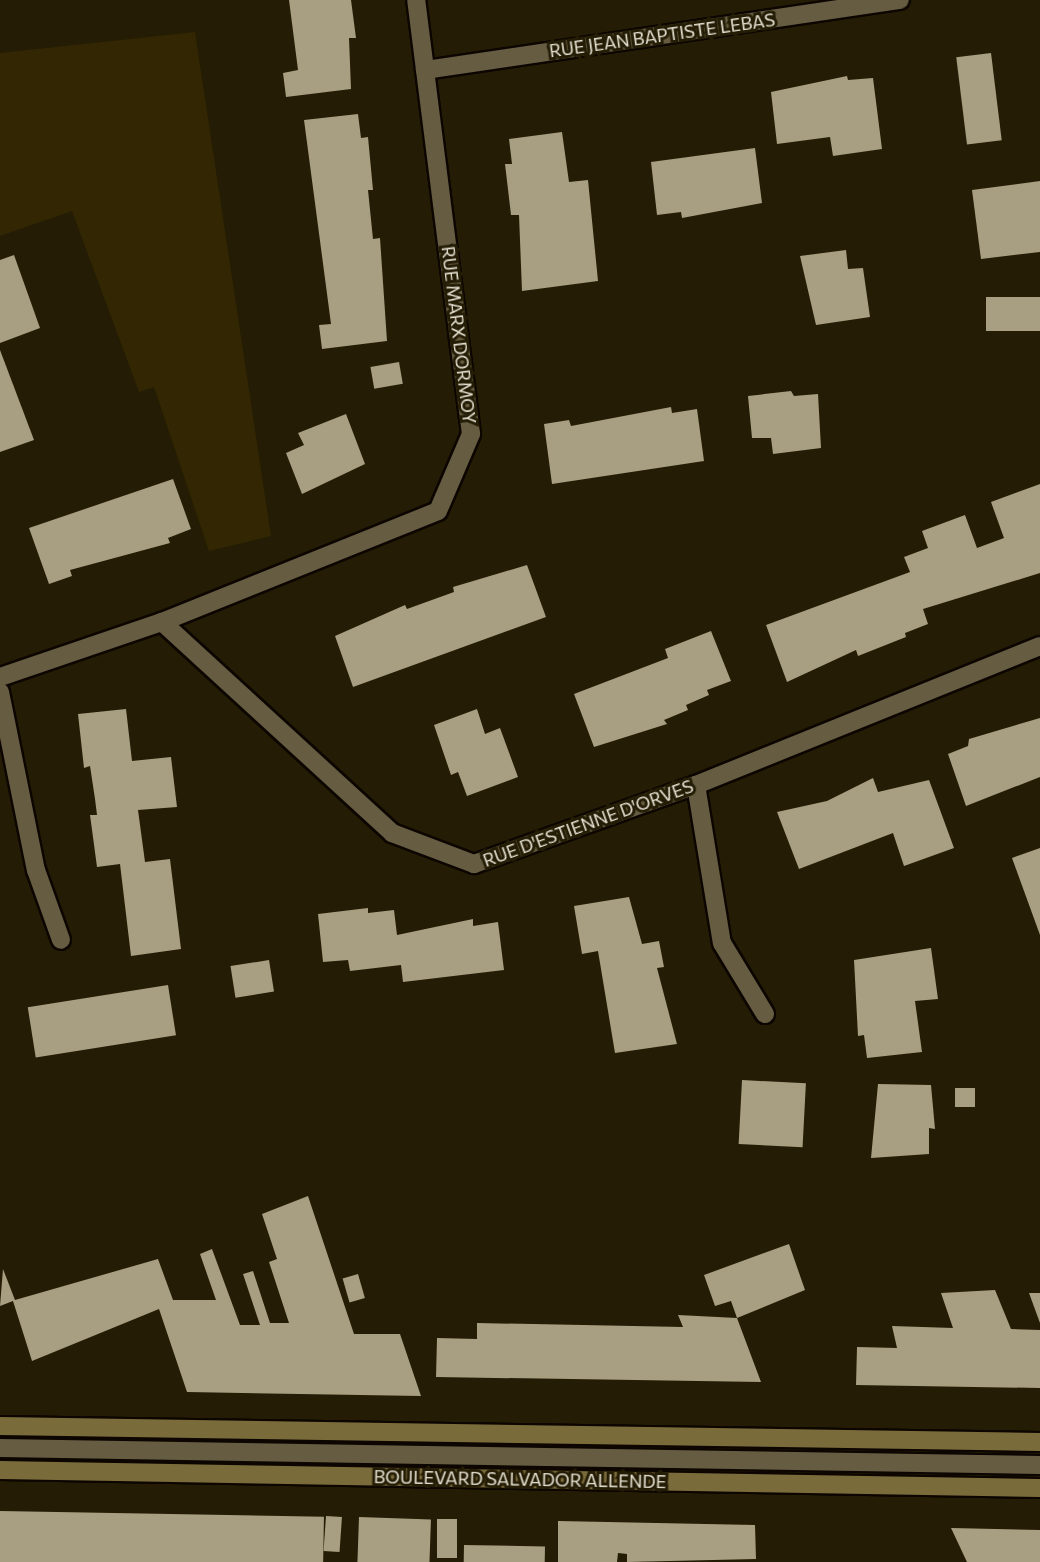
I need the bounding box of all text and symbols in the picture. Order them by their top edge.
street label: RUE JEAN BAPTISTE LEBAS [548,8,776,62]
street label: RUE MARX DORMOY [437,245,481,425]
street label: RUE D'ESTIENNE D'ORVES [480,775,696,871]
street label: BOULEVARD SALVADOR ALLENDE [373,1466,667,1492]

